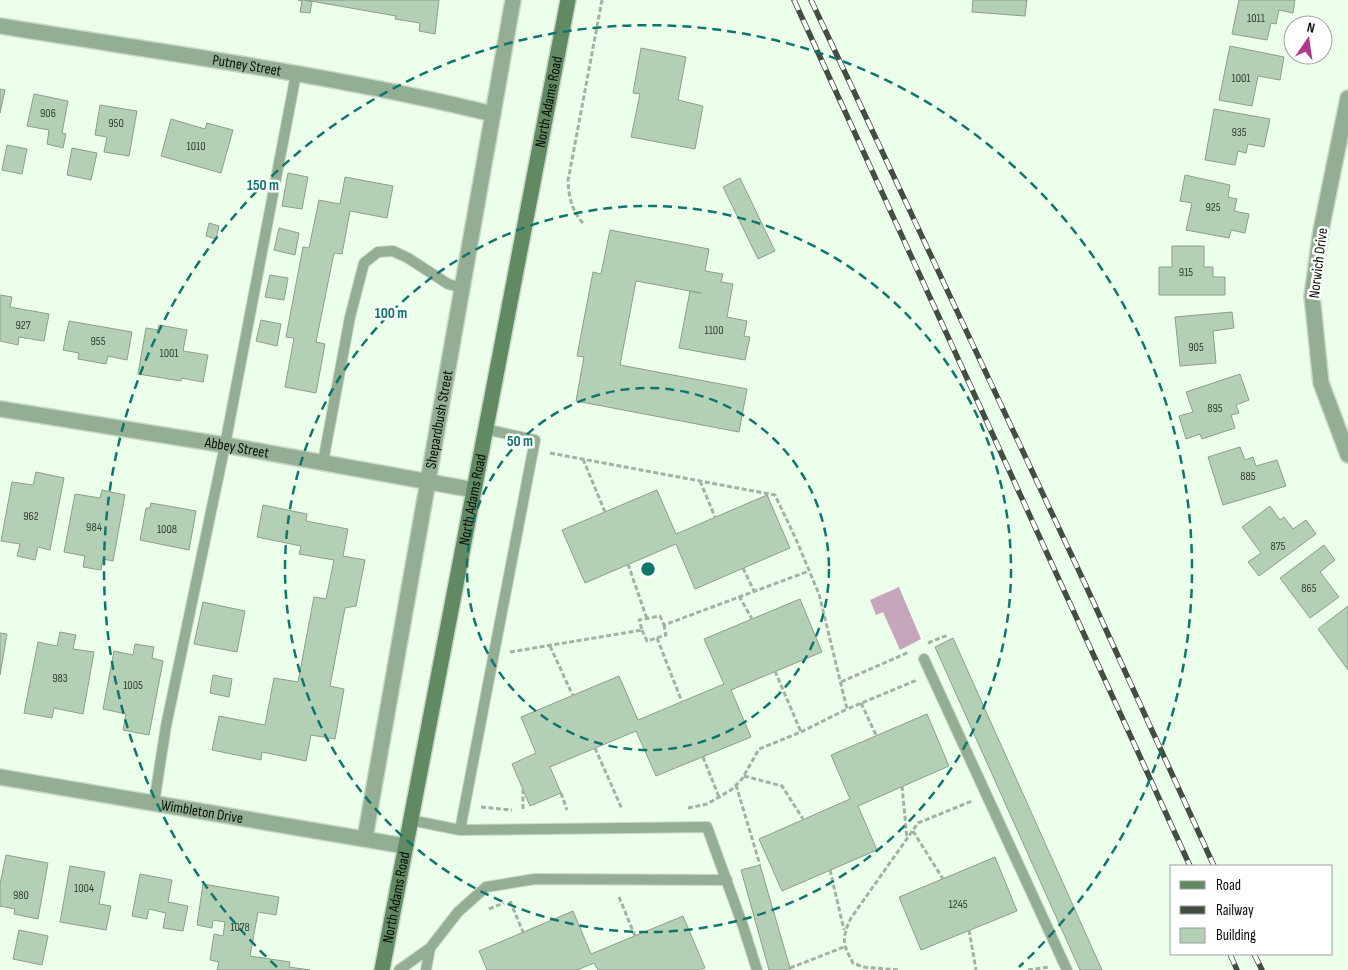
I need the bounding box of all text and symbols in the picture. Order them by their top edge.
house number: 1011 [1247,11,1266,26]
north arrow [1283,15,1333,65]
text: N [1305,19,1316,37]
street label: Putney Street [211,51,283,81]
street label: North Adams Road [531,55,567,149]
house number: 1001 [1231,71,1251,86]
house number: 906 [40,106,56,121]
house number: 950 [108,116,124,131]
house number: 935 [1231,125,1247,140]
house number: 1010 [186,139,206,154]
text: 150 m [247,176,279,195]
house number: 925 [1205,200,1221,215]
street label: Norwich Drive [1305,227,1332,299]
house number: 915 [1179,265,1193,280]
text: 100 m [375,304,407,323]
house number: 927 [15,318,31,333]
house number: 1100 [704,323,724,338]
house number: 955 [91,334,106,349]
house number: 905 [1188,340,1204,355]
house number: 1001 [159,346,179,361]
street label: Shepardbush Street [421,368,457,470]
house number: 895 [1207,401,1223,416]
text: 50 m [507,432,533,451]
street label: Abbey Street [202,433,271,463]
street label: North Adams Road [455,452,491,547]
house number: 885 [1240,469,1256,484]
house number: 962 [23,509,39,524]
house number: 984 [86,520,102,535]
house number: 1008 [157,522,177,537]
house number: 875 [1271,539,1286,554]
centre of rings [639,560,657,578]
house number: 865 [1301,581,1317,596]
house number: 983 [52,671,68,686]
house number: 1005 [123,678,143,693]
street label: Wimbleton Drive [160,796,244,828]
street label: North Adams Road [378,850,414,945]
legend [1170,865,1333,955]
text: Road [1216,876,1241,895]
house number: 1004 [74,881,94,896]
house number: 980 [13,888,29,903]
house number: 1245 [948,897,968,912]
text: Railway [1216,901,1254,920]
house number: 1078 [230,920,250,935]
text: Building [1216,926,1256,945]

